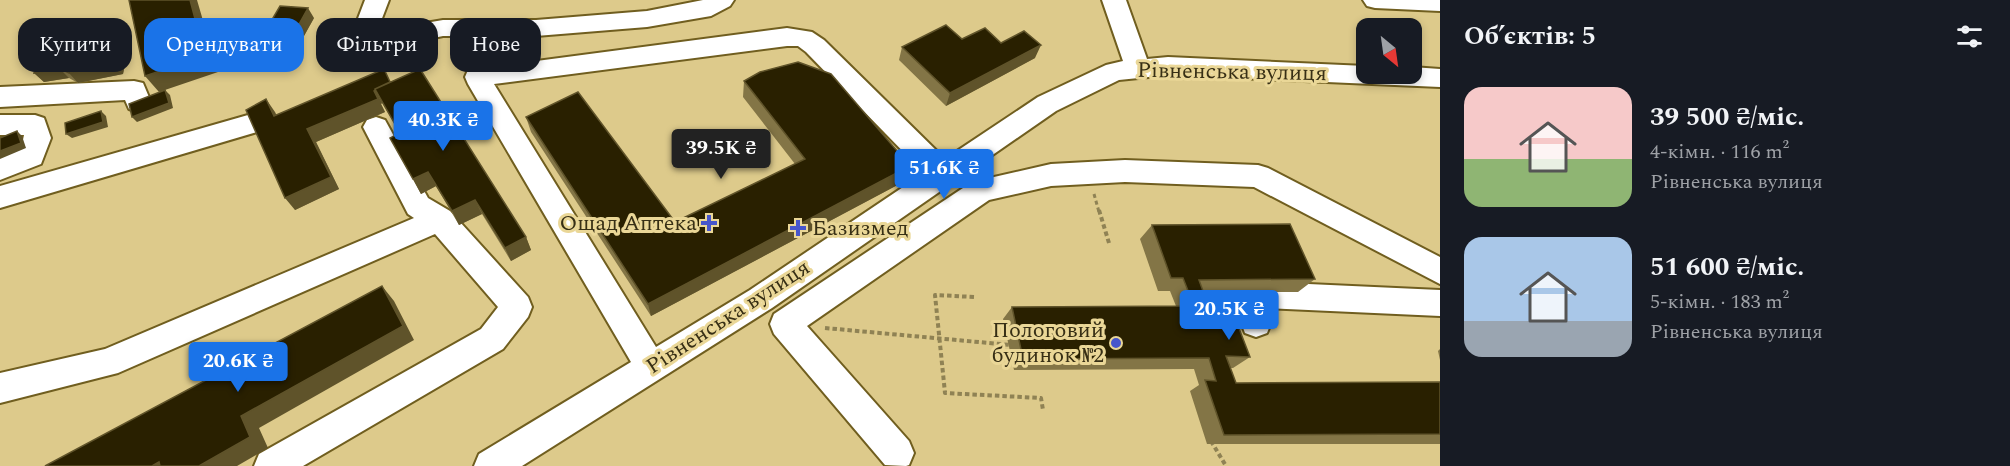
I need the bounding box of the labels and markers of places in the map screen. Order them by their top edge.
pin: 40.3K ₴ [388,101,498,152]
pin: 39.5K ₴ [666,129,776,180]
pin: 51.6K ₴ [889,149,999,200]
place label: Ощад Аптека [559,207,697,240]
place label: Базизмед [812,212,908,245]
marker: Ощад Аптека [702,216,716,230]
marker: Базизмед [789,219,807,237]
pin: 20.5K ₴ [1174,290,1284,341]
place label: Пологовий будинок №2 [992,314,1104,372]
marker: Пологовий будинок №2 [1109,336,1123,350]
pin: 20.6K ₴ [183,342,293,393]

